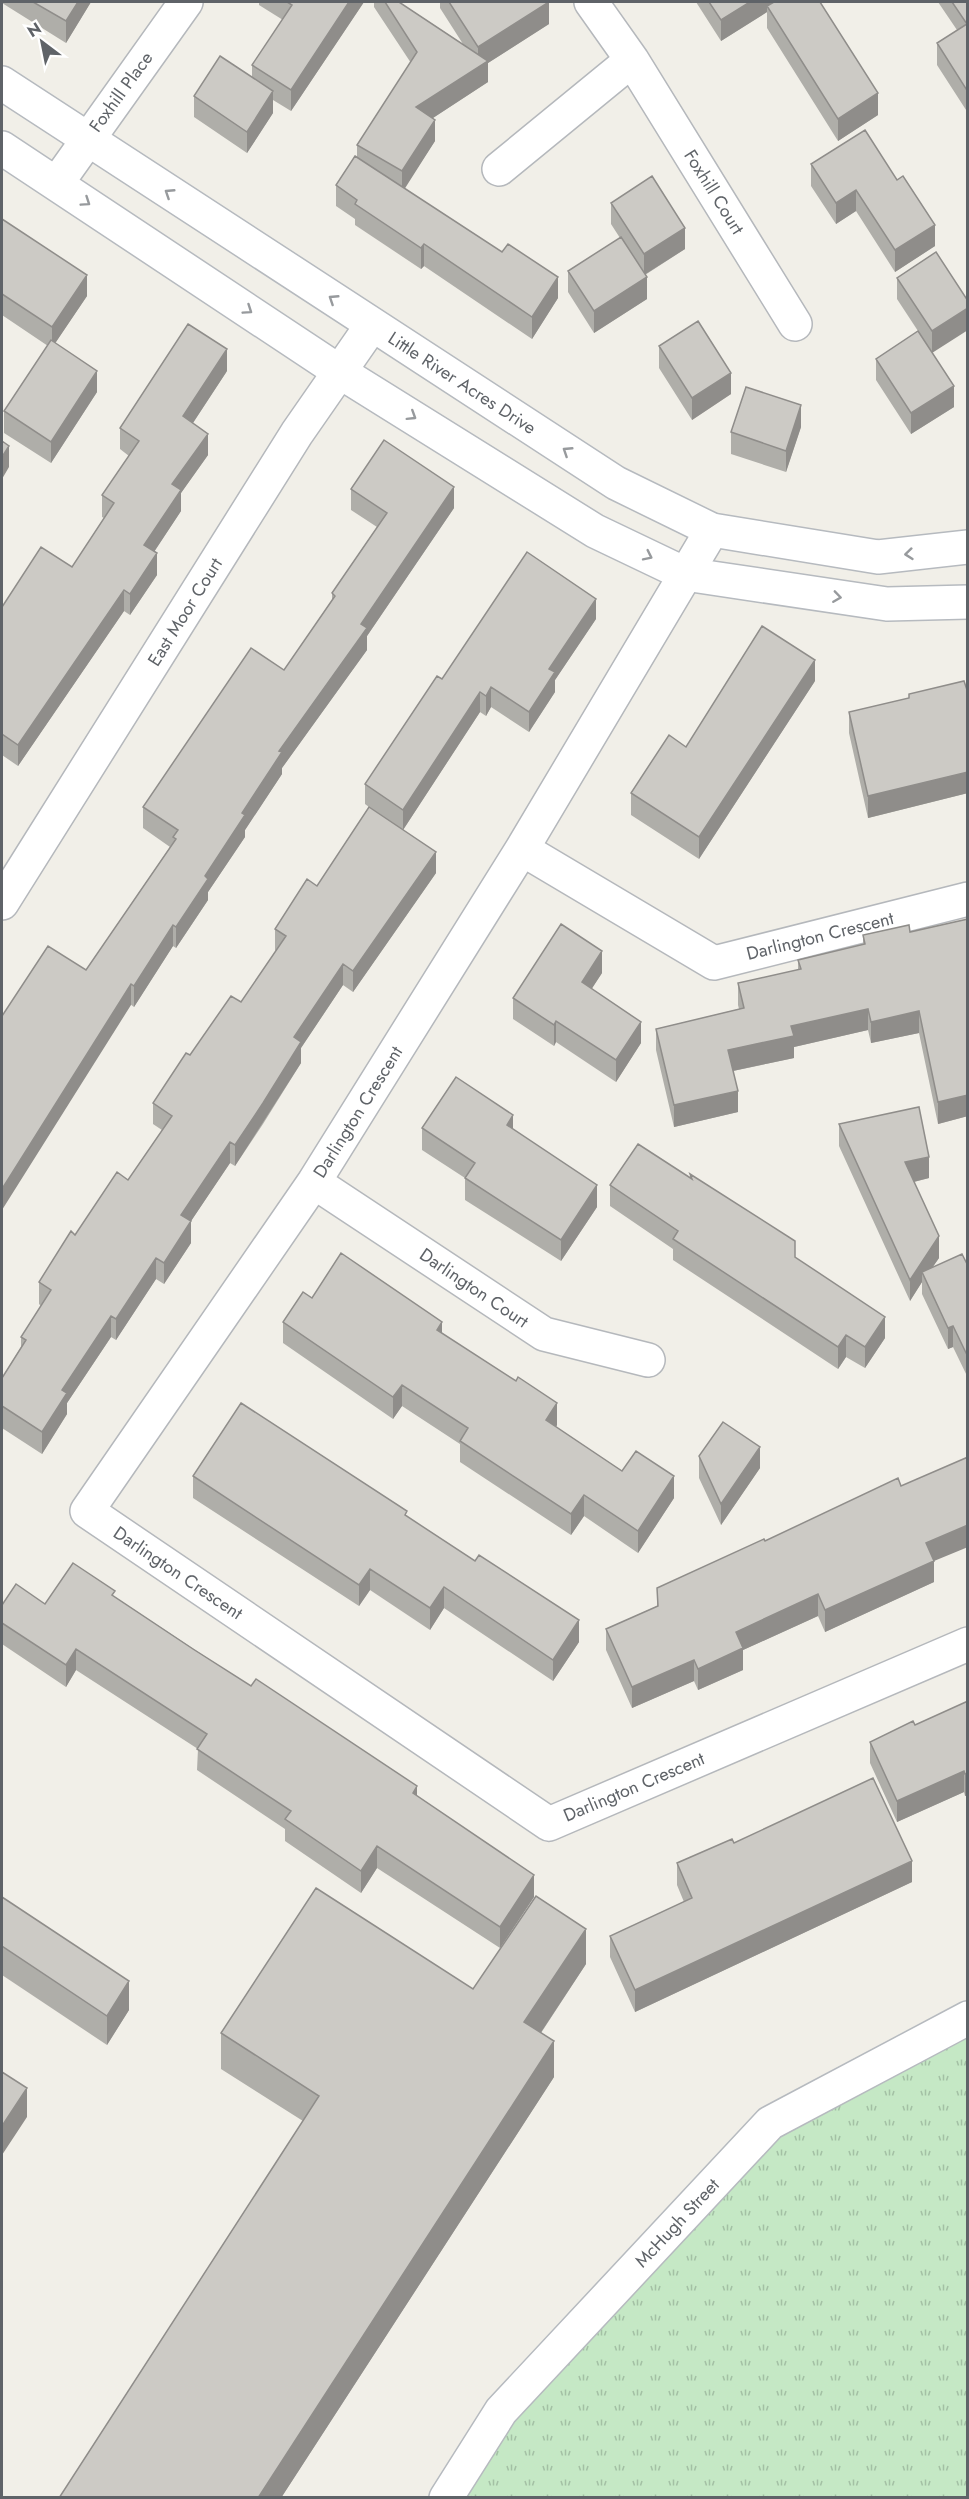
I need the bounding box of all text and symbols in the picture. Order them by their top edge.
north arrow [12,12,72,72]
text: N [23,17,46,43]
street label: Foxhill Place [83,46,159,138]
street label: Foxhill Court [678,145,751,240]
one-way arrow [165,189,176,200]
one-way arrow [79,195,90,206]
one-way arrow [329,295,340,306]
one-way arrow [242,303,253,314]
street label: Little River Acres Drive [383,325,541,441]
one-way arrow [406,409,416,421]
one-way arrow [563,447,573,459]
one-way arrow [905,547,914,559]
one-way arrow [642,549,653,561]
street label: East Moor Court [141,552,229,671]
one-way arrow [833,590,842,602]
street label: Darlington Crescent [744,905,897,967]
street label: Darlington Crescent [307,1041,409,1183]
street label: Darlington Court [414,1242,534,1335]
street label: Darlington Crescent [108,1520,248,1626]
street label: Darlington Crescent [559,1745,709,1828]
street label: McHugh Street [629,2172,726,2273]

